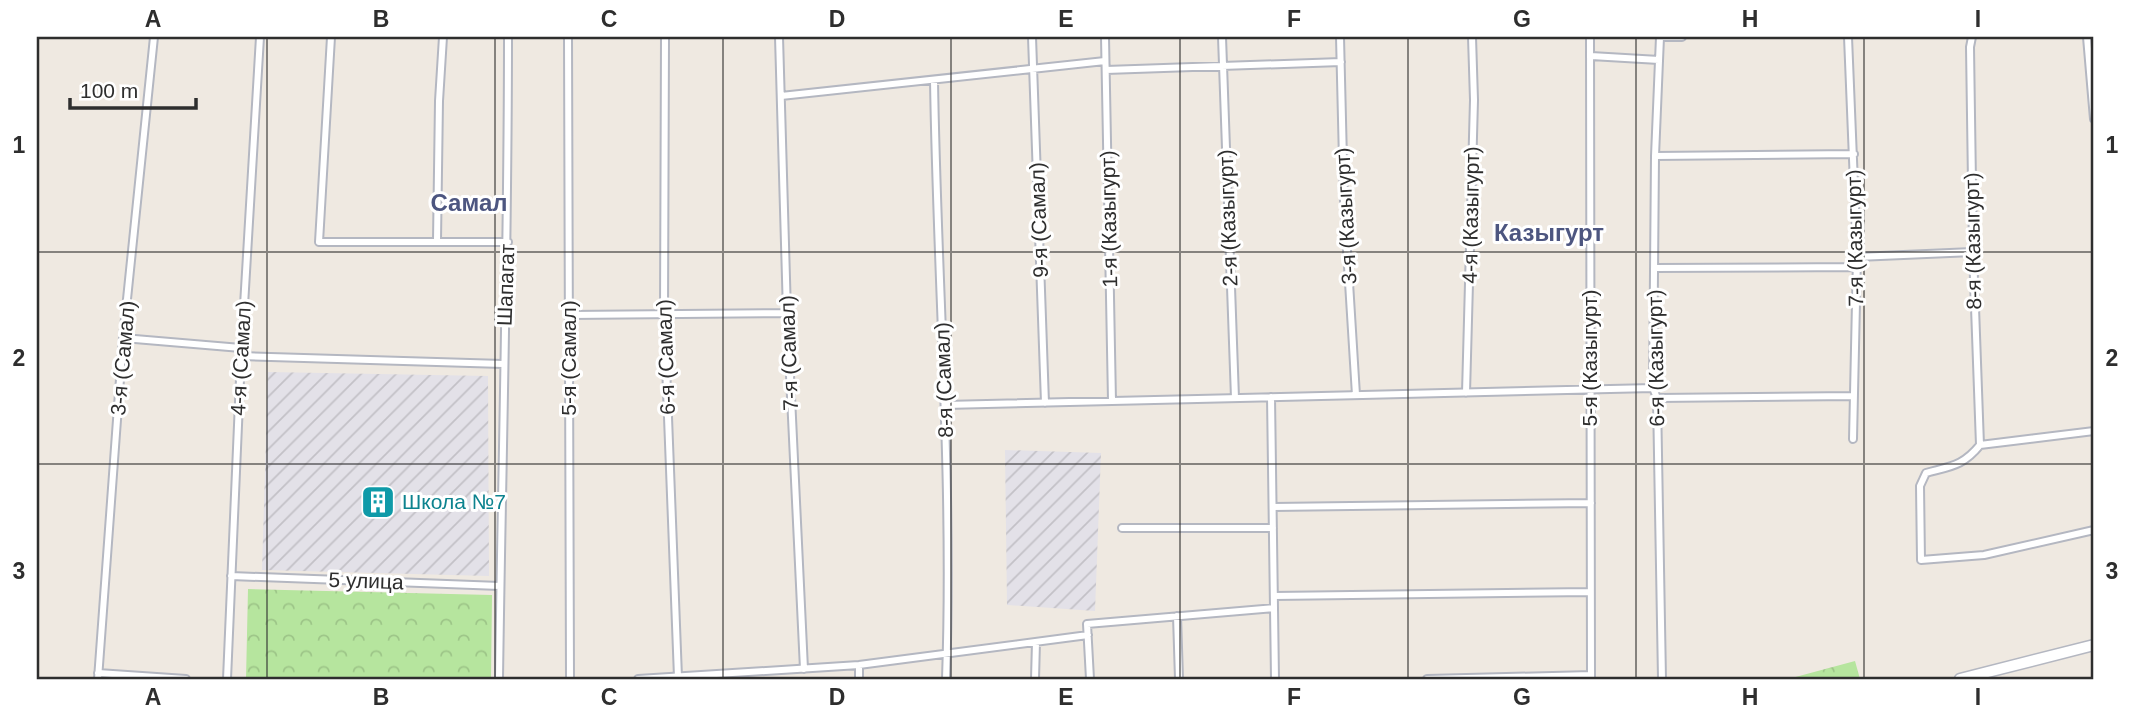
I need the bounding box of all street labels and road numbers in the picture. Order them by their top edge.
street label: 4-я (Казыгурт) [1458,146,1483,284]
street label: 3-я (Казыгурт) [1330,147,1361,285]
street label: 2-я (Казыгурт) [1214,149,1241,287]
street label: 1-я (Казыгурт) [1096,150,1121,288]
street label: 9-я (Самал) [1025,162,1052,278]
street label: 7-я (Казыгурт) [1842,169,1867,307]
street label: 8-я (Казыгурт) [1960,172,1985,310]
street label: Шапагат [493,243,518,326]
street label: 5-я (Казыгурт) [1578,289,1601,427]
street label: 6-я (Казыгурт) [1643,289,1668,427]
street label: 7-я (Самал) [775,295,802,411]
street label: 6-я (Самал) [652,299,679,415]
street label: 3-я (Самал) [106,300,139,416]
street label: 4-я (Самал) [226,300,255,416]
street label: 5-я (Самал) [557,300,580,416]
street label: 8-я (Самал) [930,322,957,438]
street label: 5 улица [328,568,404,593]

